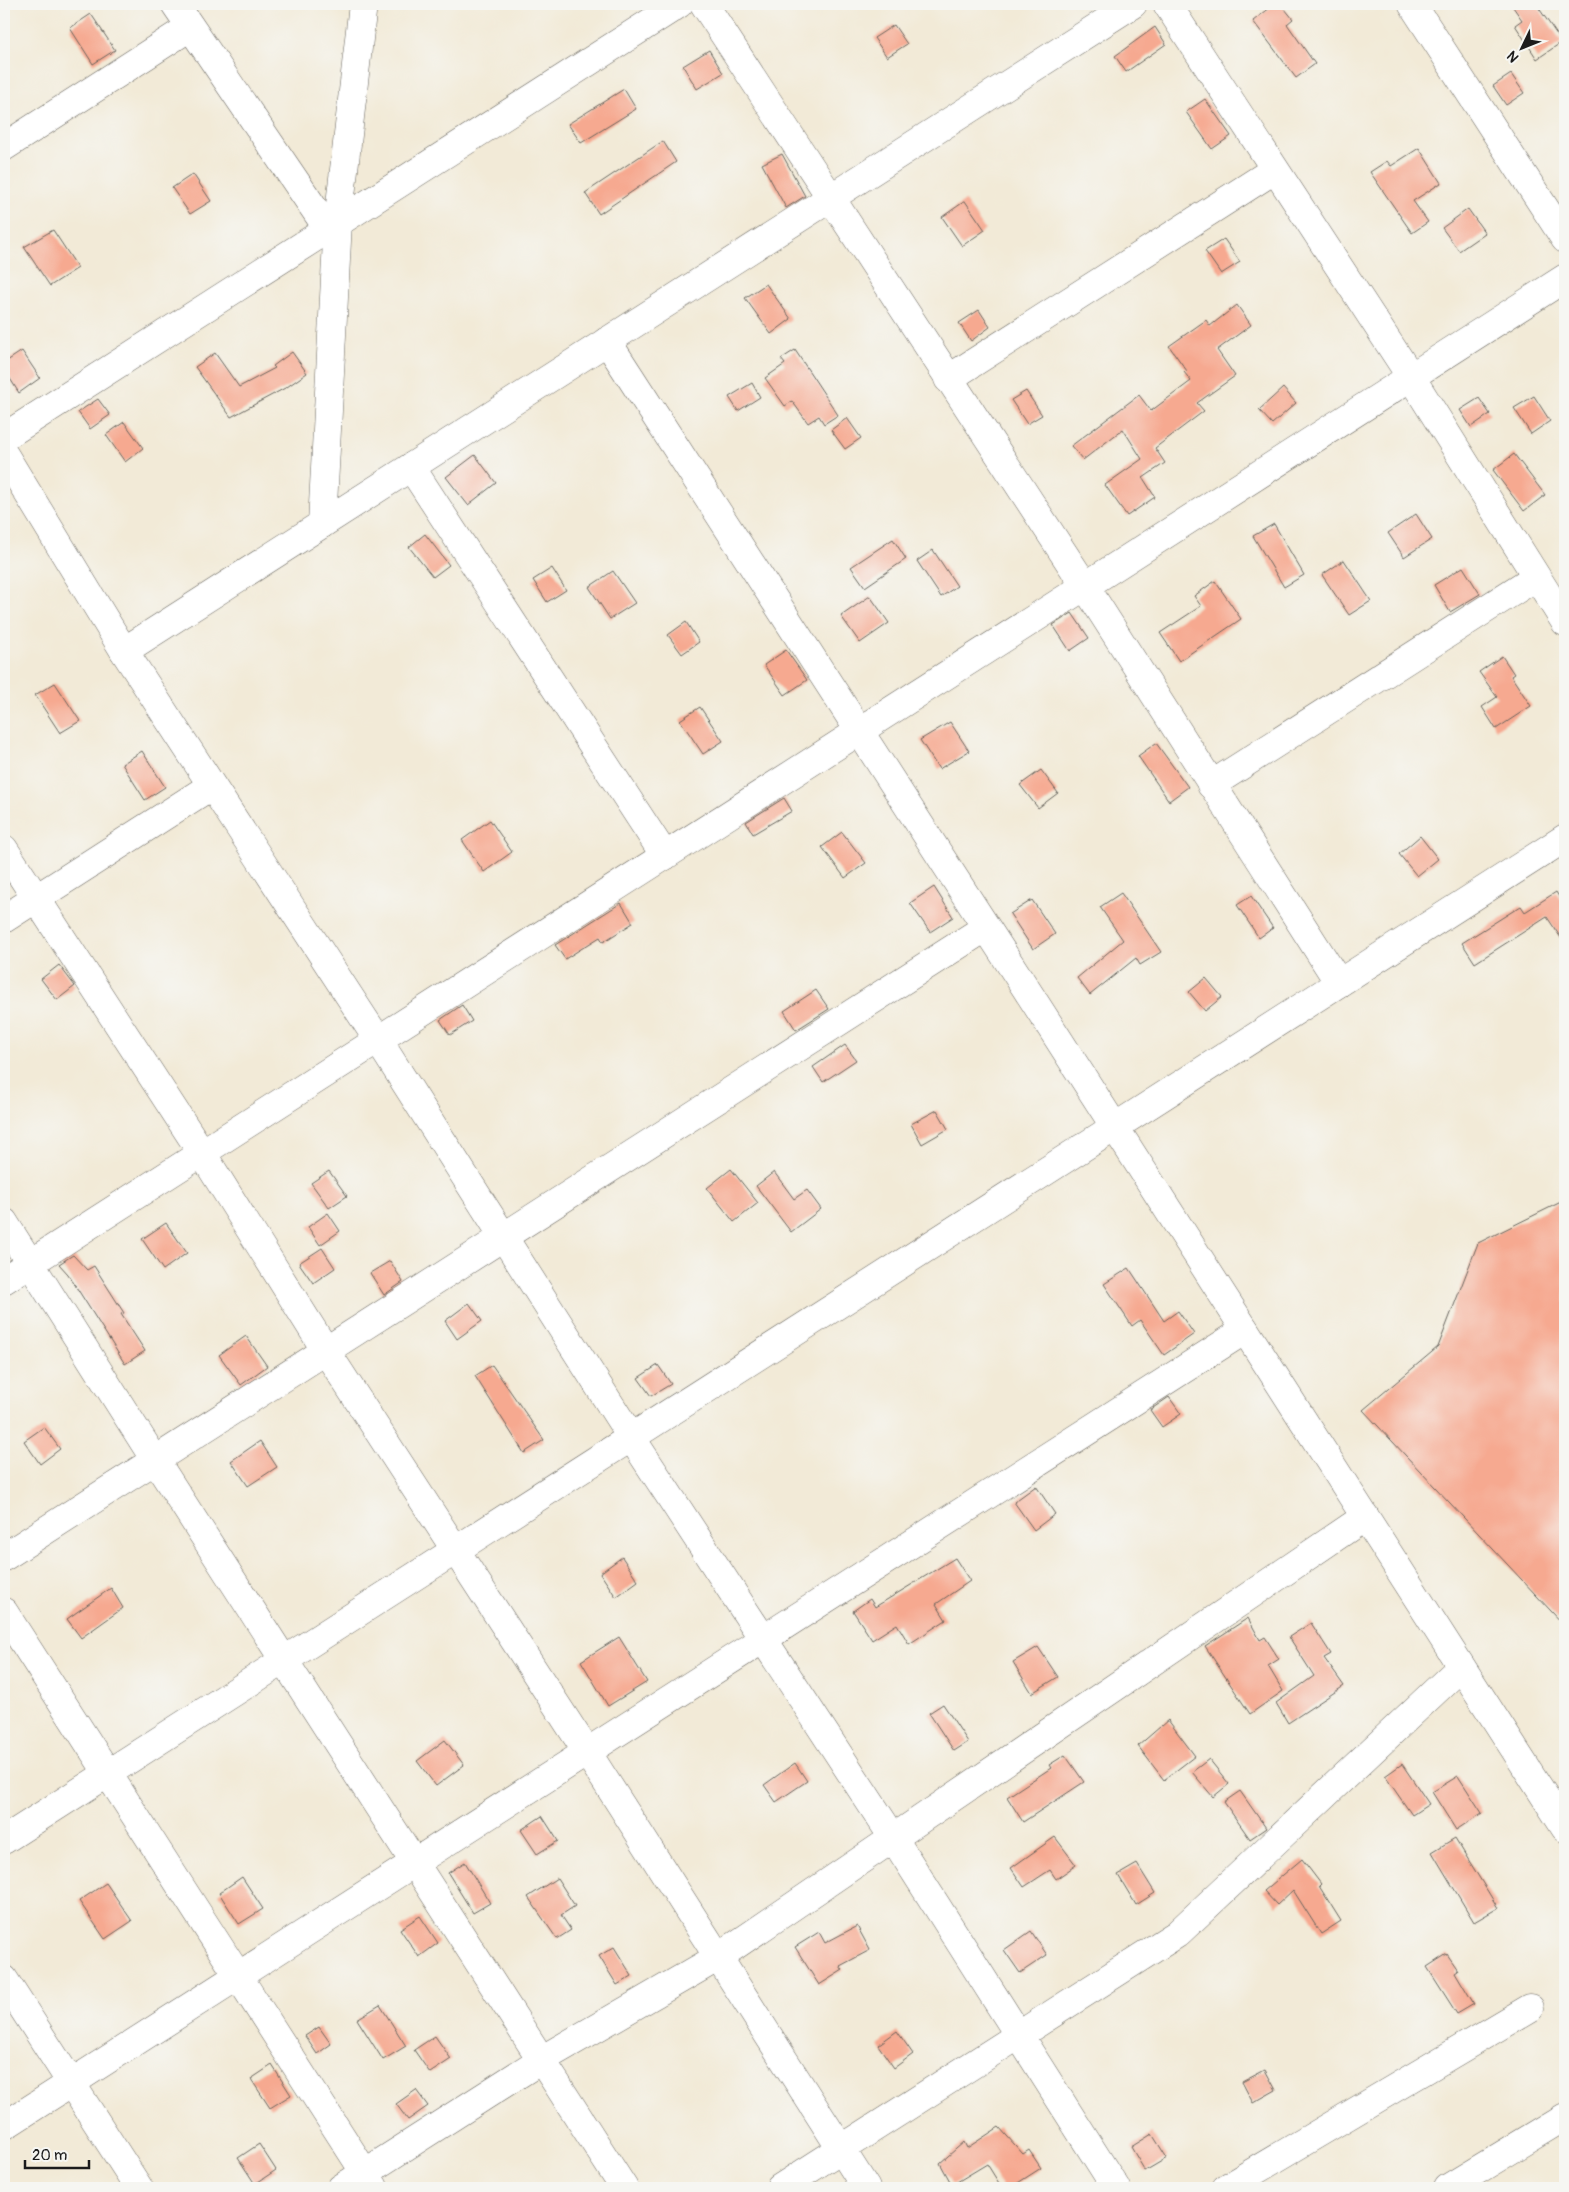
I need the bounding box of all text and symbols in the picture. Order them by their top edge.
north arrow [1496,22,1546,72]
text: N [1503,47,1522,66]
scale bar [25,2137,89,2169]
text: 20 m [32,2146,67,2165]

